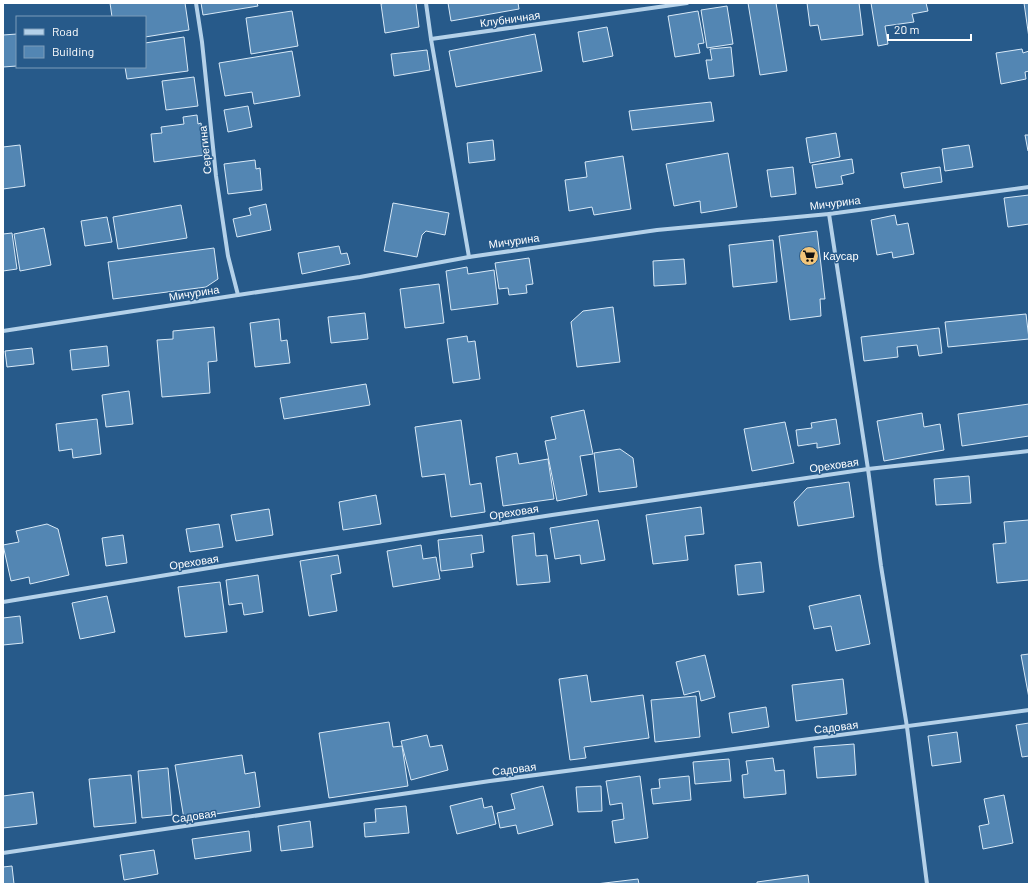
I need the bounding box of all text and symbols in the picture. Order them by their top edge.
street label: Клубничная [479,8,541,29]
legend [16,16,146,68]
scale bar [888,16,971,42]
text: 20 m [894,22,920,36]
text: Road [52,24,79,38]
text: Building [52,44,94,58]
street label: Серегина [195,124,214,175]
street label: Мичурина [809,193,862,212]
street label: Мичурина [488,230,541,250]
supermarket icon: Каусар [798,245,820,267]
place label: Каусар [823,249,859,262]
street label: Мичурина [168,282,221,303]
street label: Ореховая [808,455,860,474]
street label: Ореховая [488,501,540,522]
street label: Ореховая [168,551,220,572]
street label: Садовая [813,717,859,736]
street label: Садовая [491,759,537,778]
street label: Садовая [171,806,217,825]

